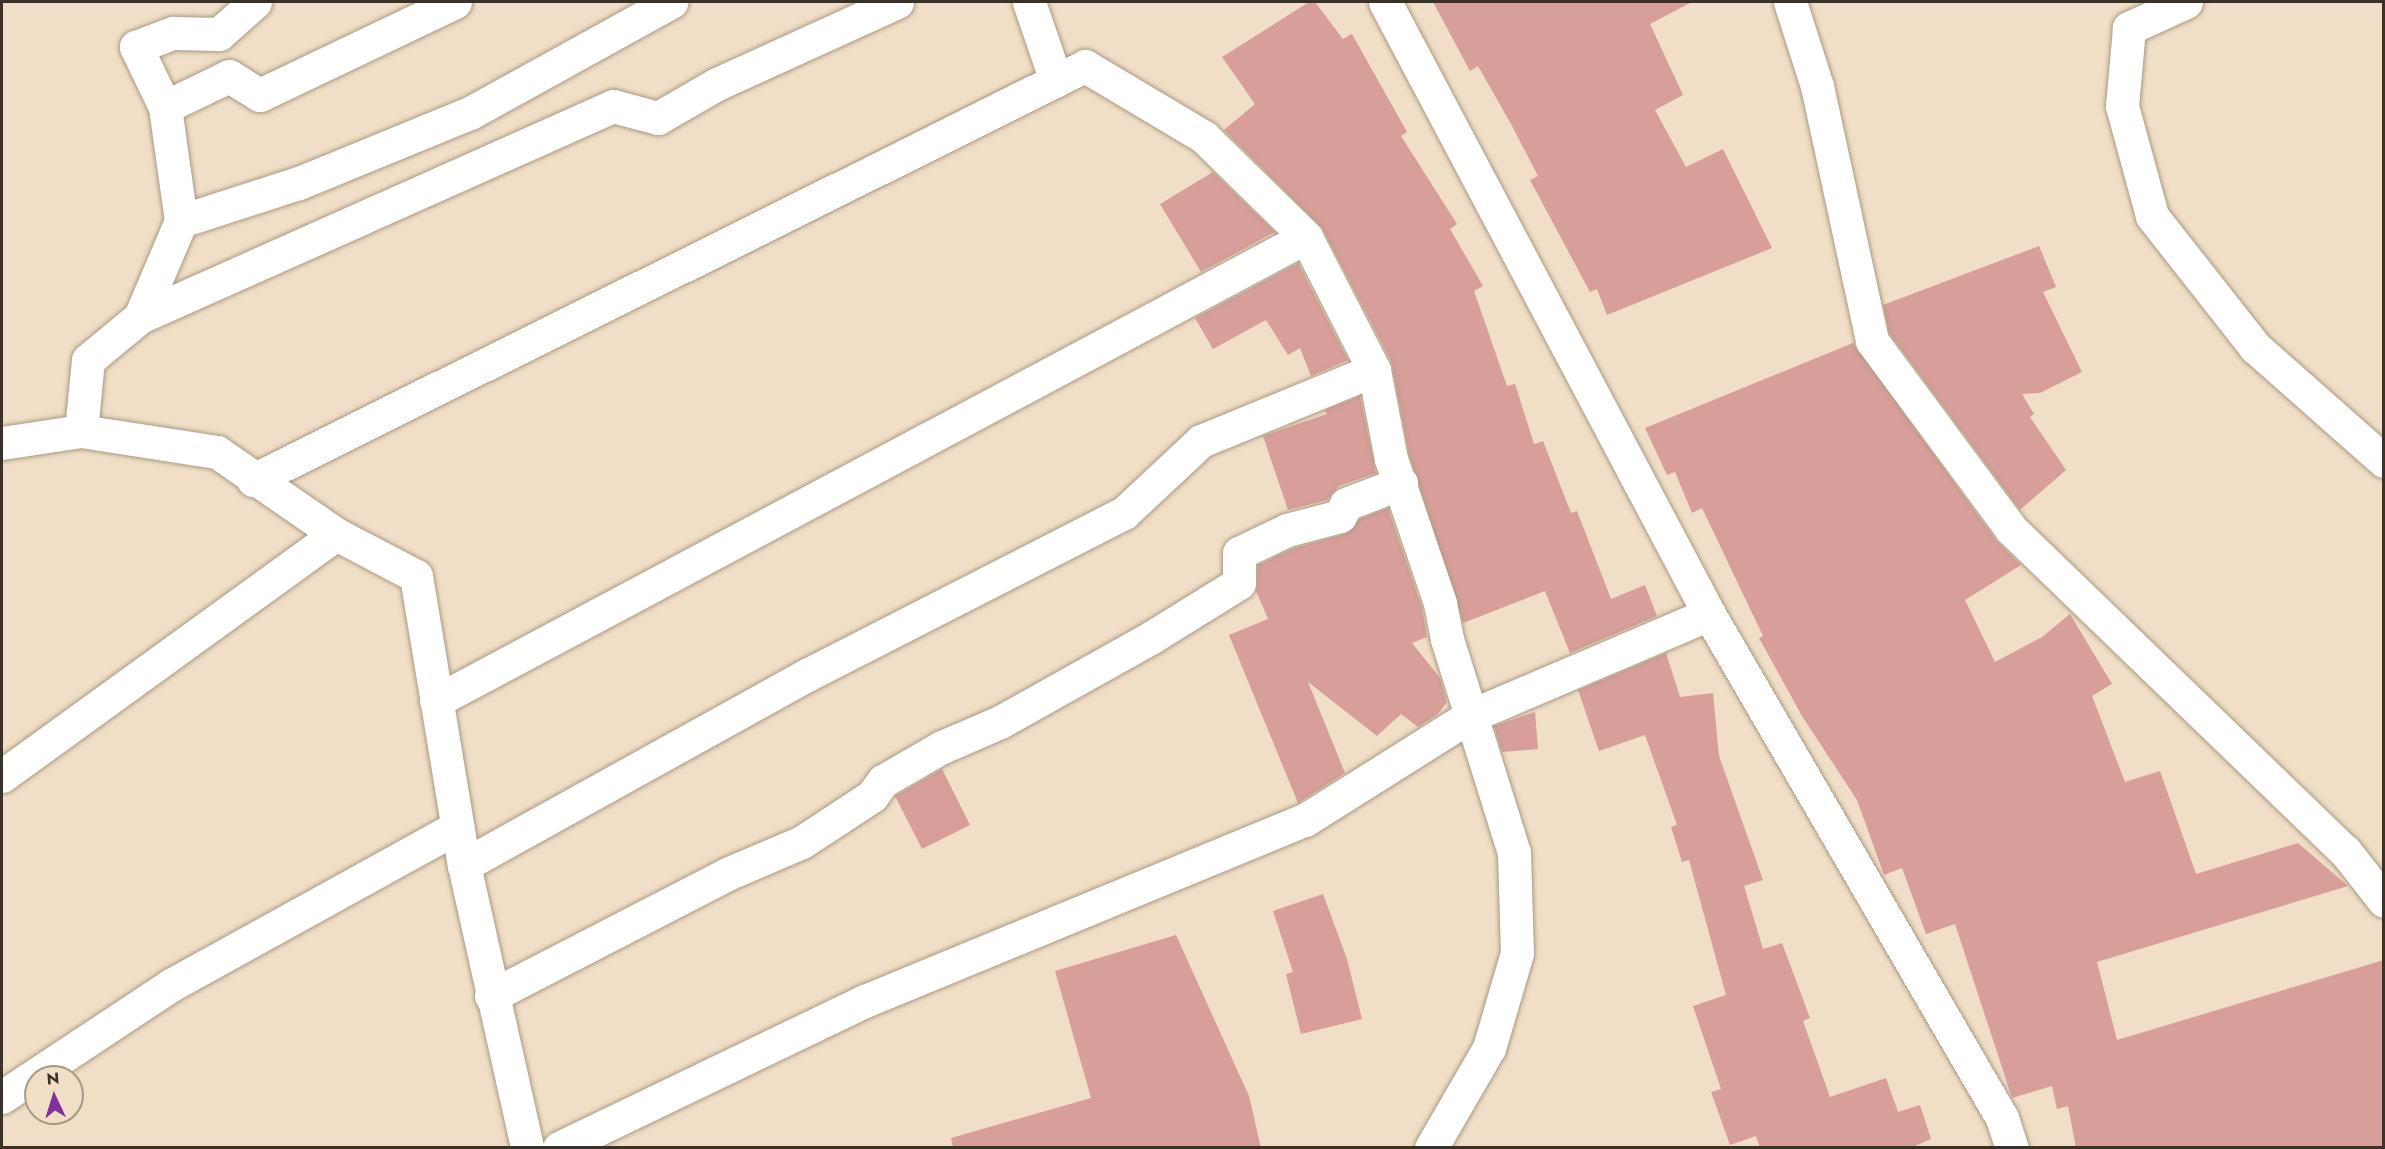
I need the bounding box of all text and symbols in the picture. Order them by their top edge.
north arrow [24,1065,84,1125]
text: N [46,1067,60,1090]

